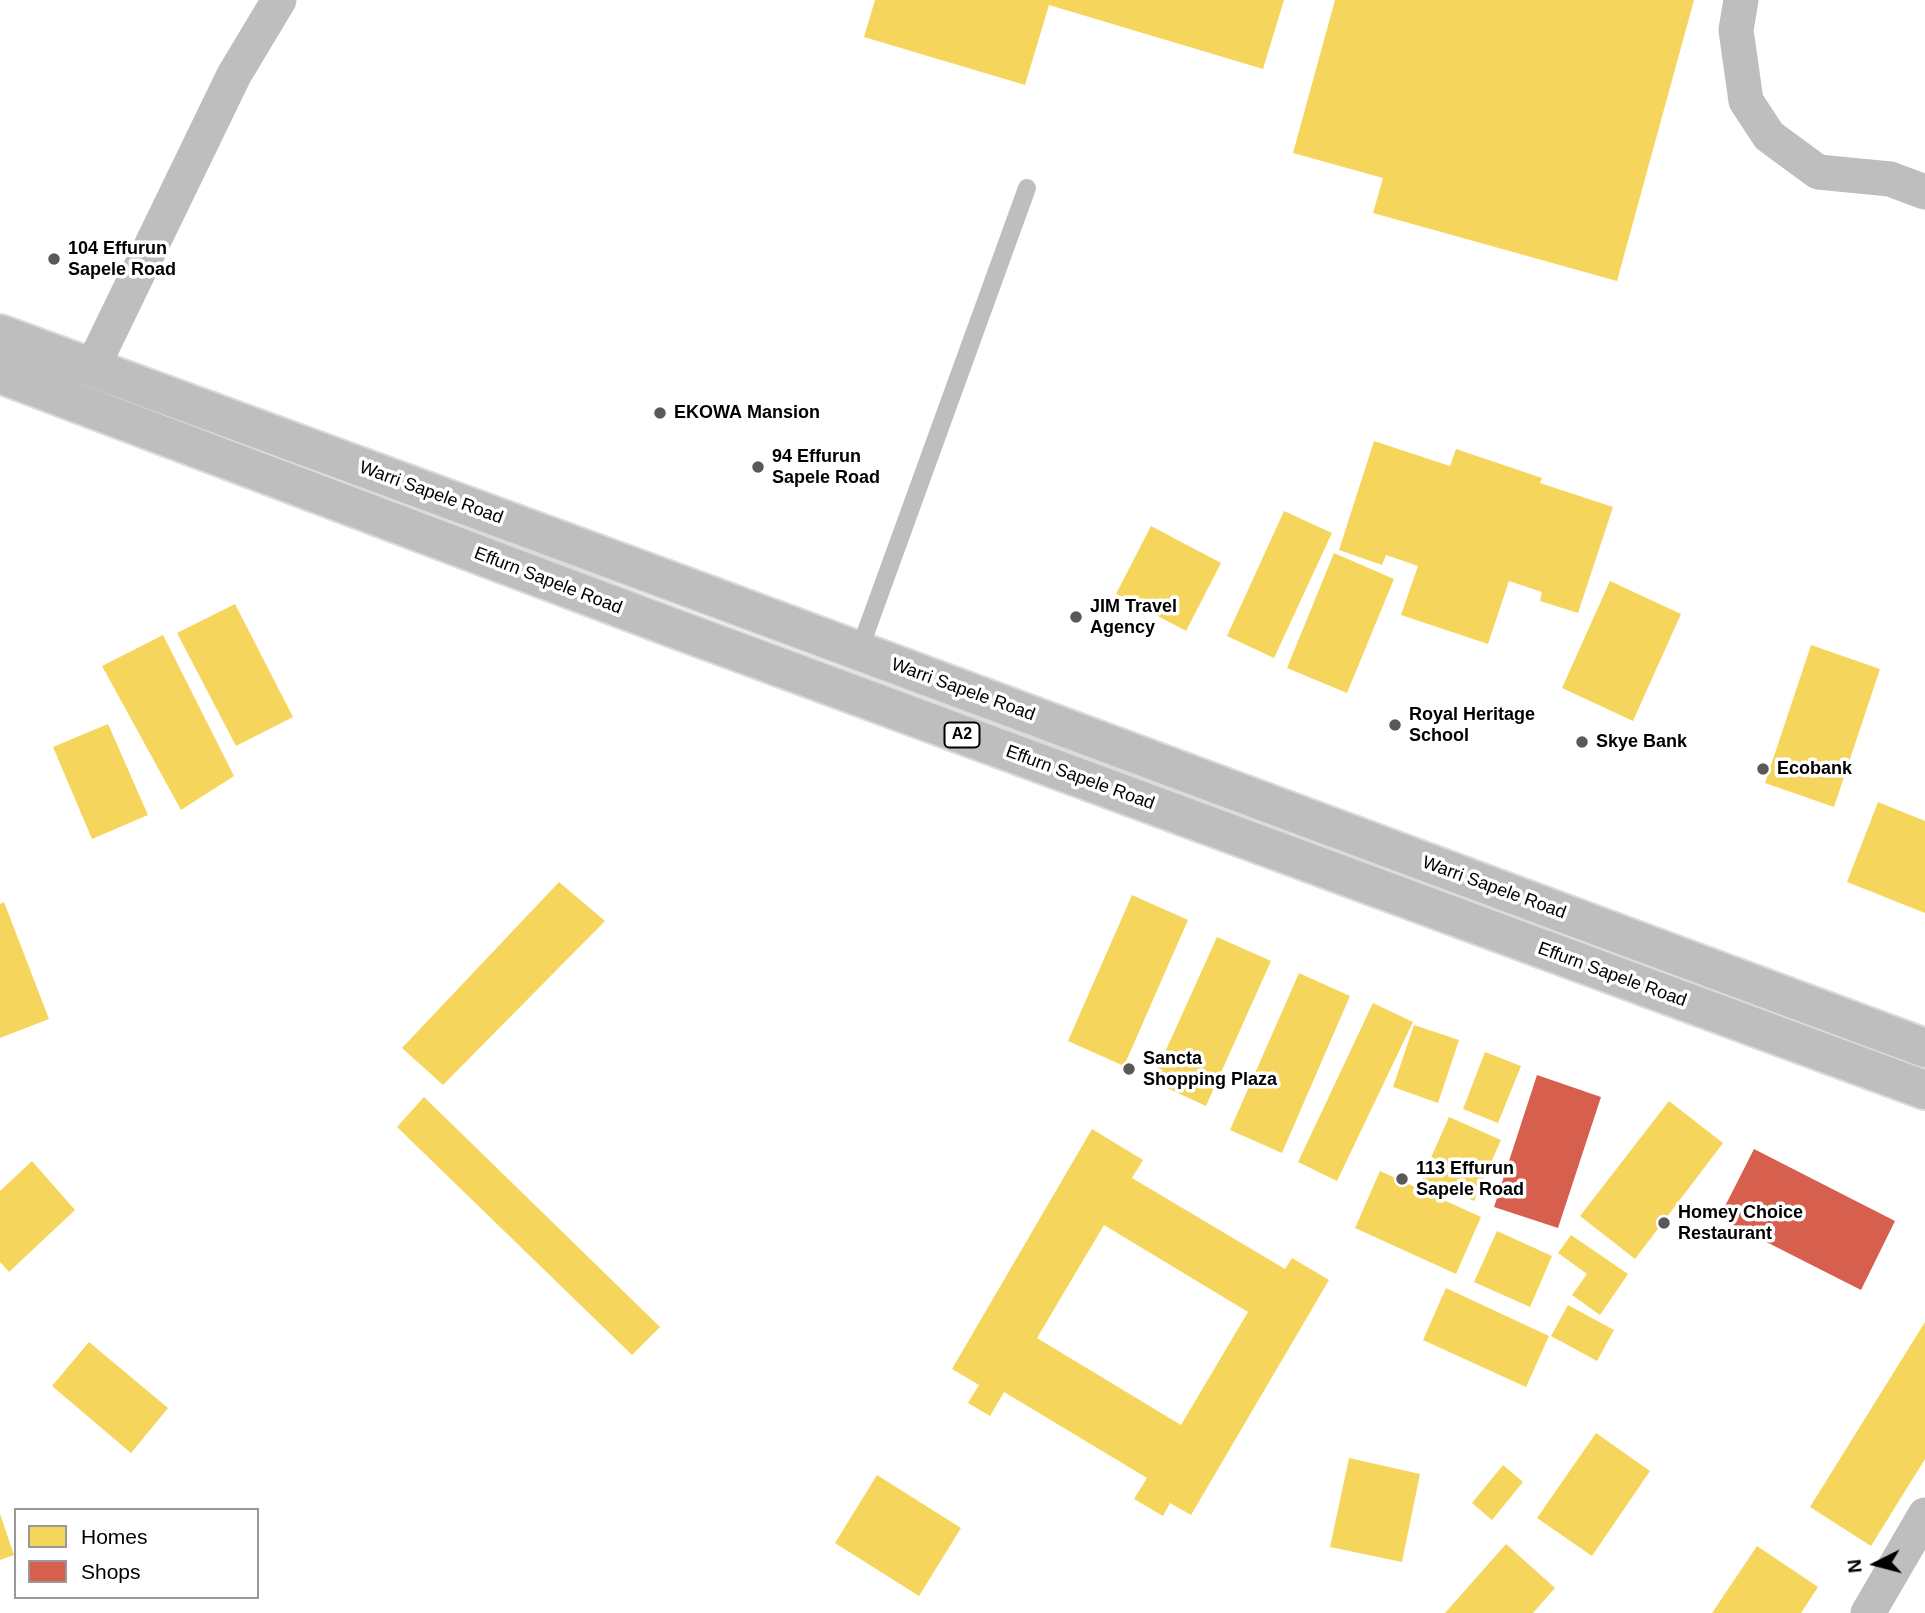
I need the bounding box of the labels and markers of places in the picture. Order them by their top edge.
place label: 104 Effurun Sapele Road [68,238,176,280]
marker: 104 Effurun Sapele Road [46,251,62,267]
place label: EKOWA Mansion [674,402,820,424]
marker: EKOWA Mansion [652,405,668,421]
place label: 94 Effurun Sapele Road [772,446,880,489]
marker: 94 Effurun Sapele Road [750,459,766,475]
place label: JIM Travel Agency [1090,596,1177,638]
marker: JIM Travel Agency [1068,609,1084,625]
place label: Royal Heritage School [1409,704,1535,746]
marker: Royal Heritage School [1387,717,1403,733]
place label: Skye Bank [1596,731,1687,753]
marker: Skye Bank [1574,734,1590,750]
place label: Ecobank [1777,758,1852,780]
marker: Ecobank [1755,761,1771,777]
place label: Sancta Shopping Plaza [1143,1048,1277,1090]
marker: Sancta Shopping Plaza [1121,1061,1137,1077]
place label: 113 Effurun Sapele Road [1416,1158,1524,1200]
marker: 113 Effurun Sapele Road [1394,1171,1410,1187]
place label: Homey Choice Restaurant [1678,1202,1803,1244]
marker: Homey Choice Restaurant [1656,1215,1672,1231]

